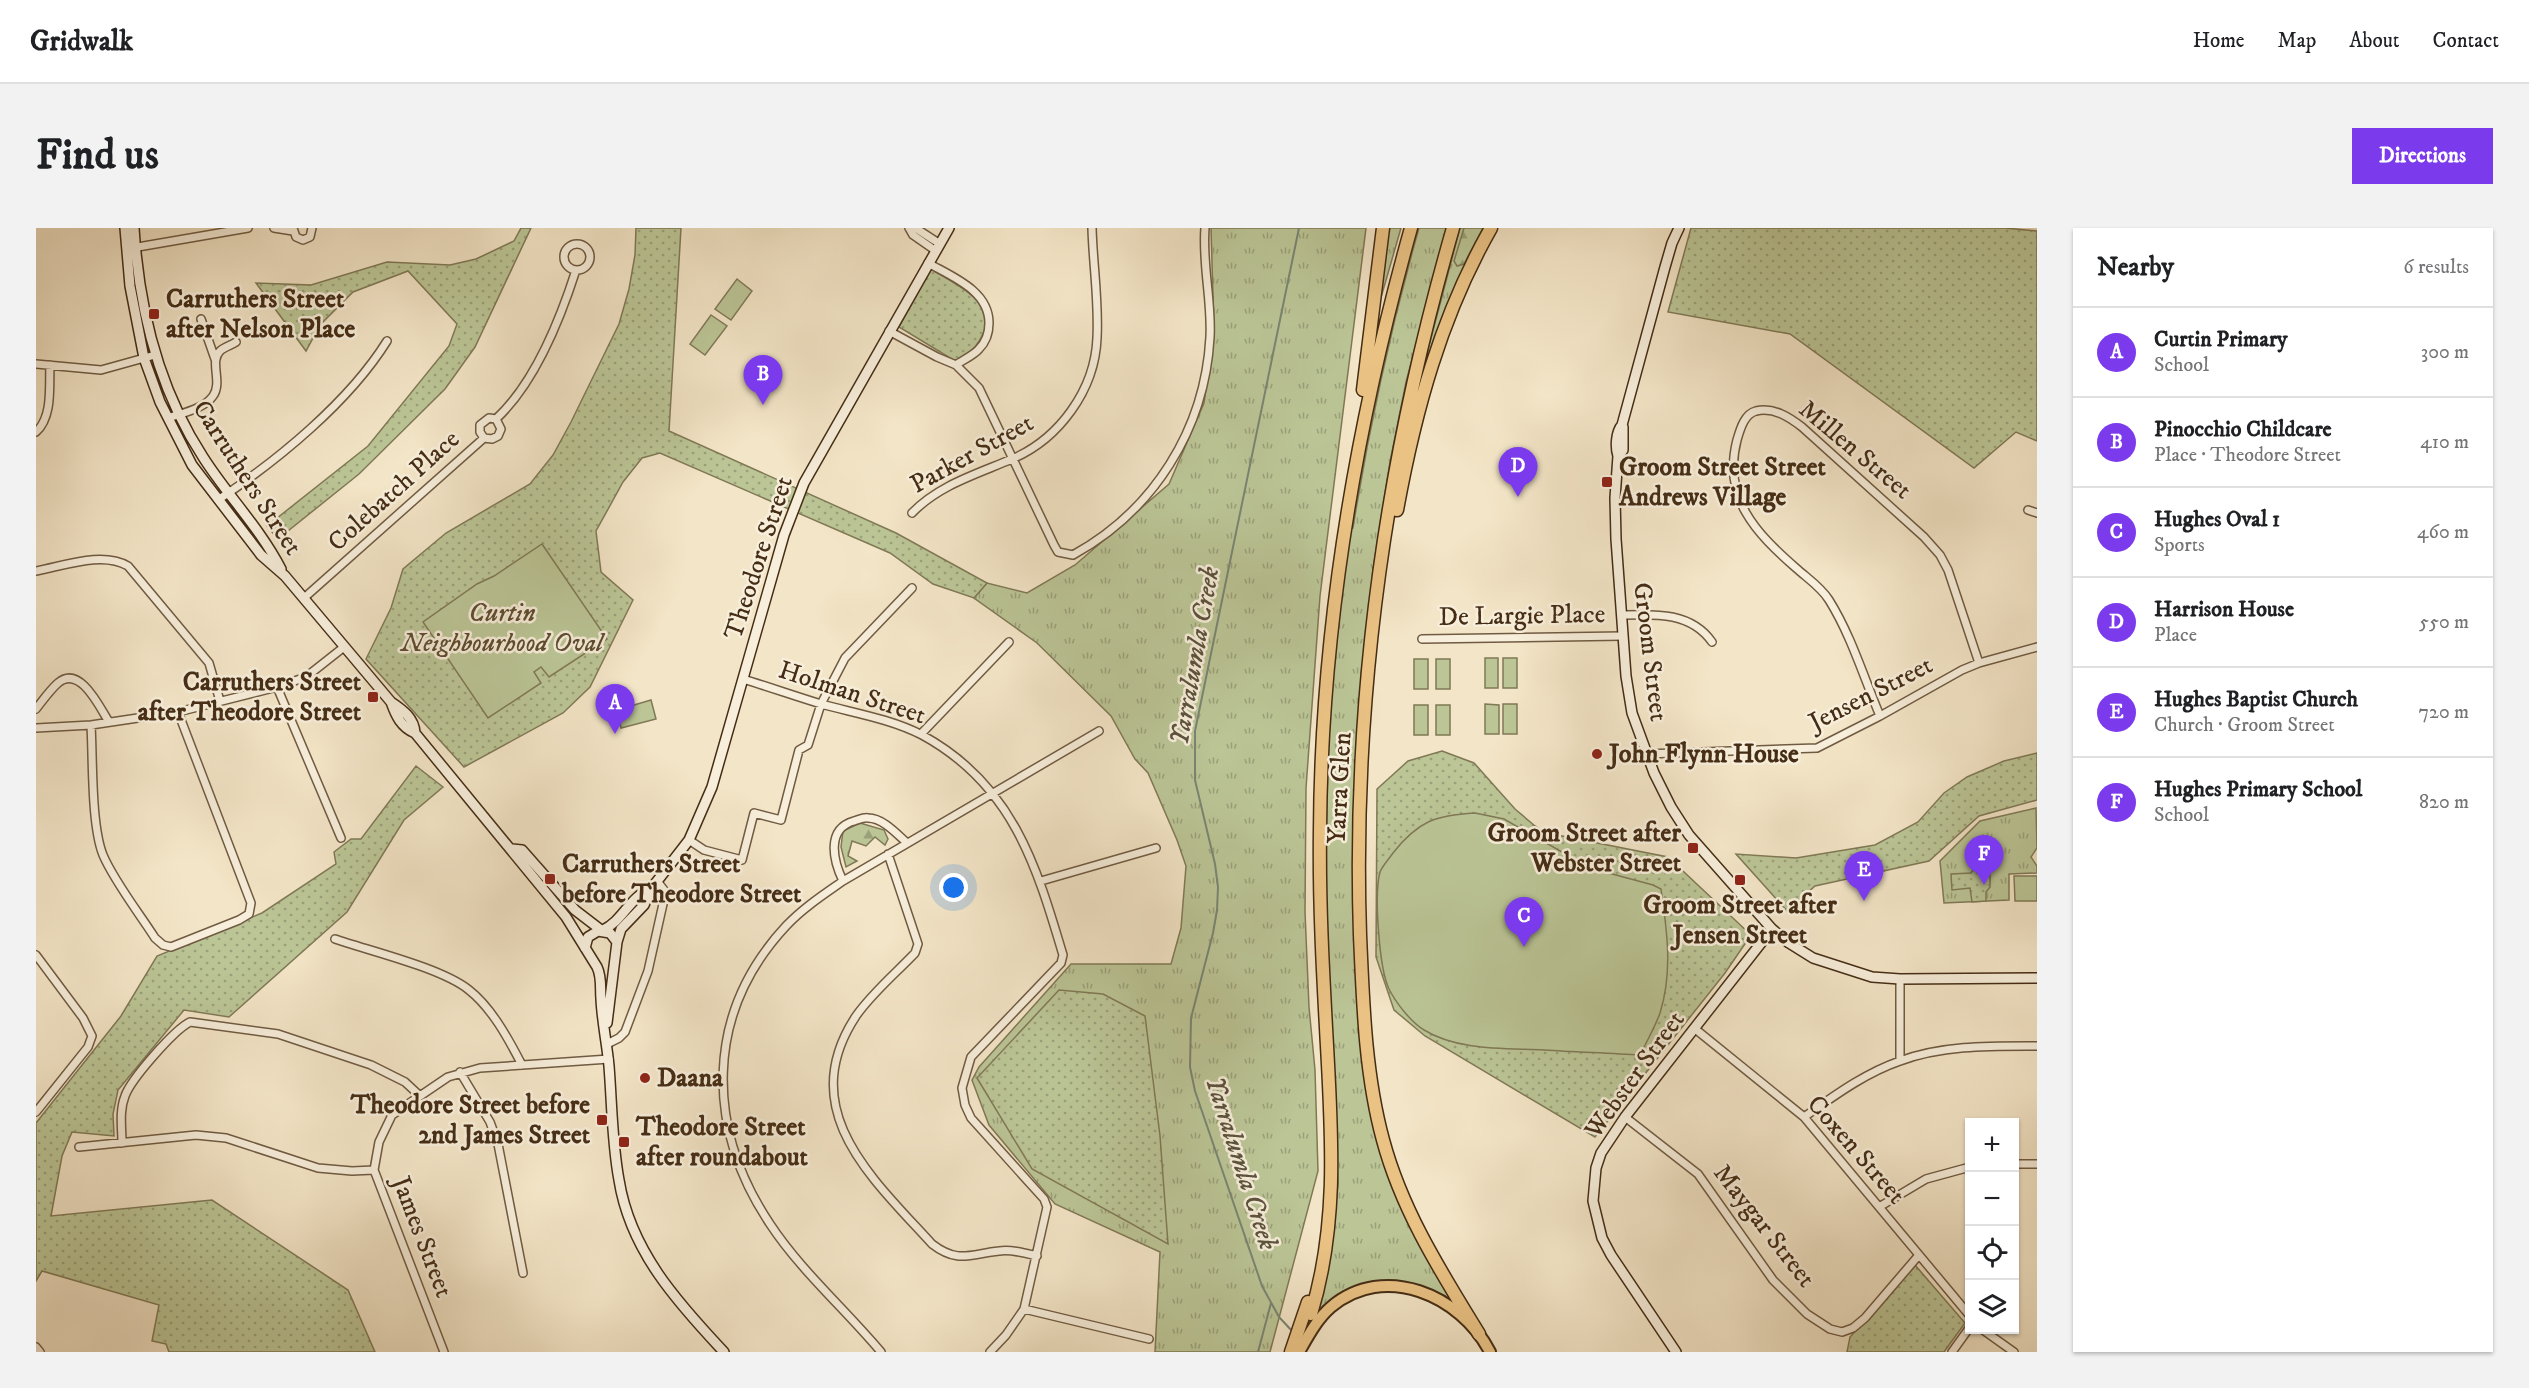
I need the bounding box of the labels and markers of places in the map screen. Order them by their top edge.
place label: Carruthers Street after Nelson Place [166,283,356,346]
marker: Carruthers Street after Nelson Place [147,307,161,321]
pin: B [744,356,782,405]
pin: D [1498,448,1538,497]
place label: Groom Street Street Andrews Village [1618,451,1826,514]
marker: Groom Street Street Andrews Village [1600,475,1614,489]
place label: Carruthers Street after Theodore Street [138,666,362,729]
pin: A [596,684,634,734]
marker: Carruthers Street after Theodore Street [366,690,380,704]
place label: John Flynn House [1606,738,1799,771]
marker: John Flynn House [1590,747,1604,761]
place label: Groom Street after Webster Street [1488,817,1682,880]
pin: F [1964,836,2004,885]
marker: Groom Street after Webster Street [1686,841,1700,855]
place label: Carruthers Street before Theodore Street [561,848,802,911]
pin: E [1844,852,1884,901]
marker: Carruthers Street before Theodore Street [543,872,557,886]
marker: Groom Street after Jensen Street [1733,873,1747,887]
place label: Groom Street after Jensen Street [1643,889,1837,952]
pin: C [1504,898,1544,947]
place label: Daana [657,1062,724,1095]
marker: Daana [638,1071,652,1085]
place label: Theodore Street before 2nd James Street [350,1089,591,1152]
place label: Theodore Street after roundabout [635,1111,808,1174]
marker: Theodore Street before 2nd James Street [595,1113,609,1127]
marker: Theodore Street after roundabout [617,1135,631,1149]

